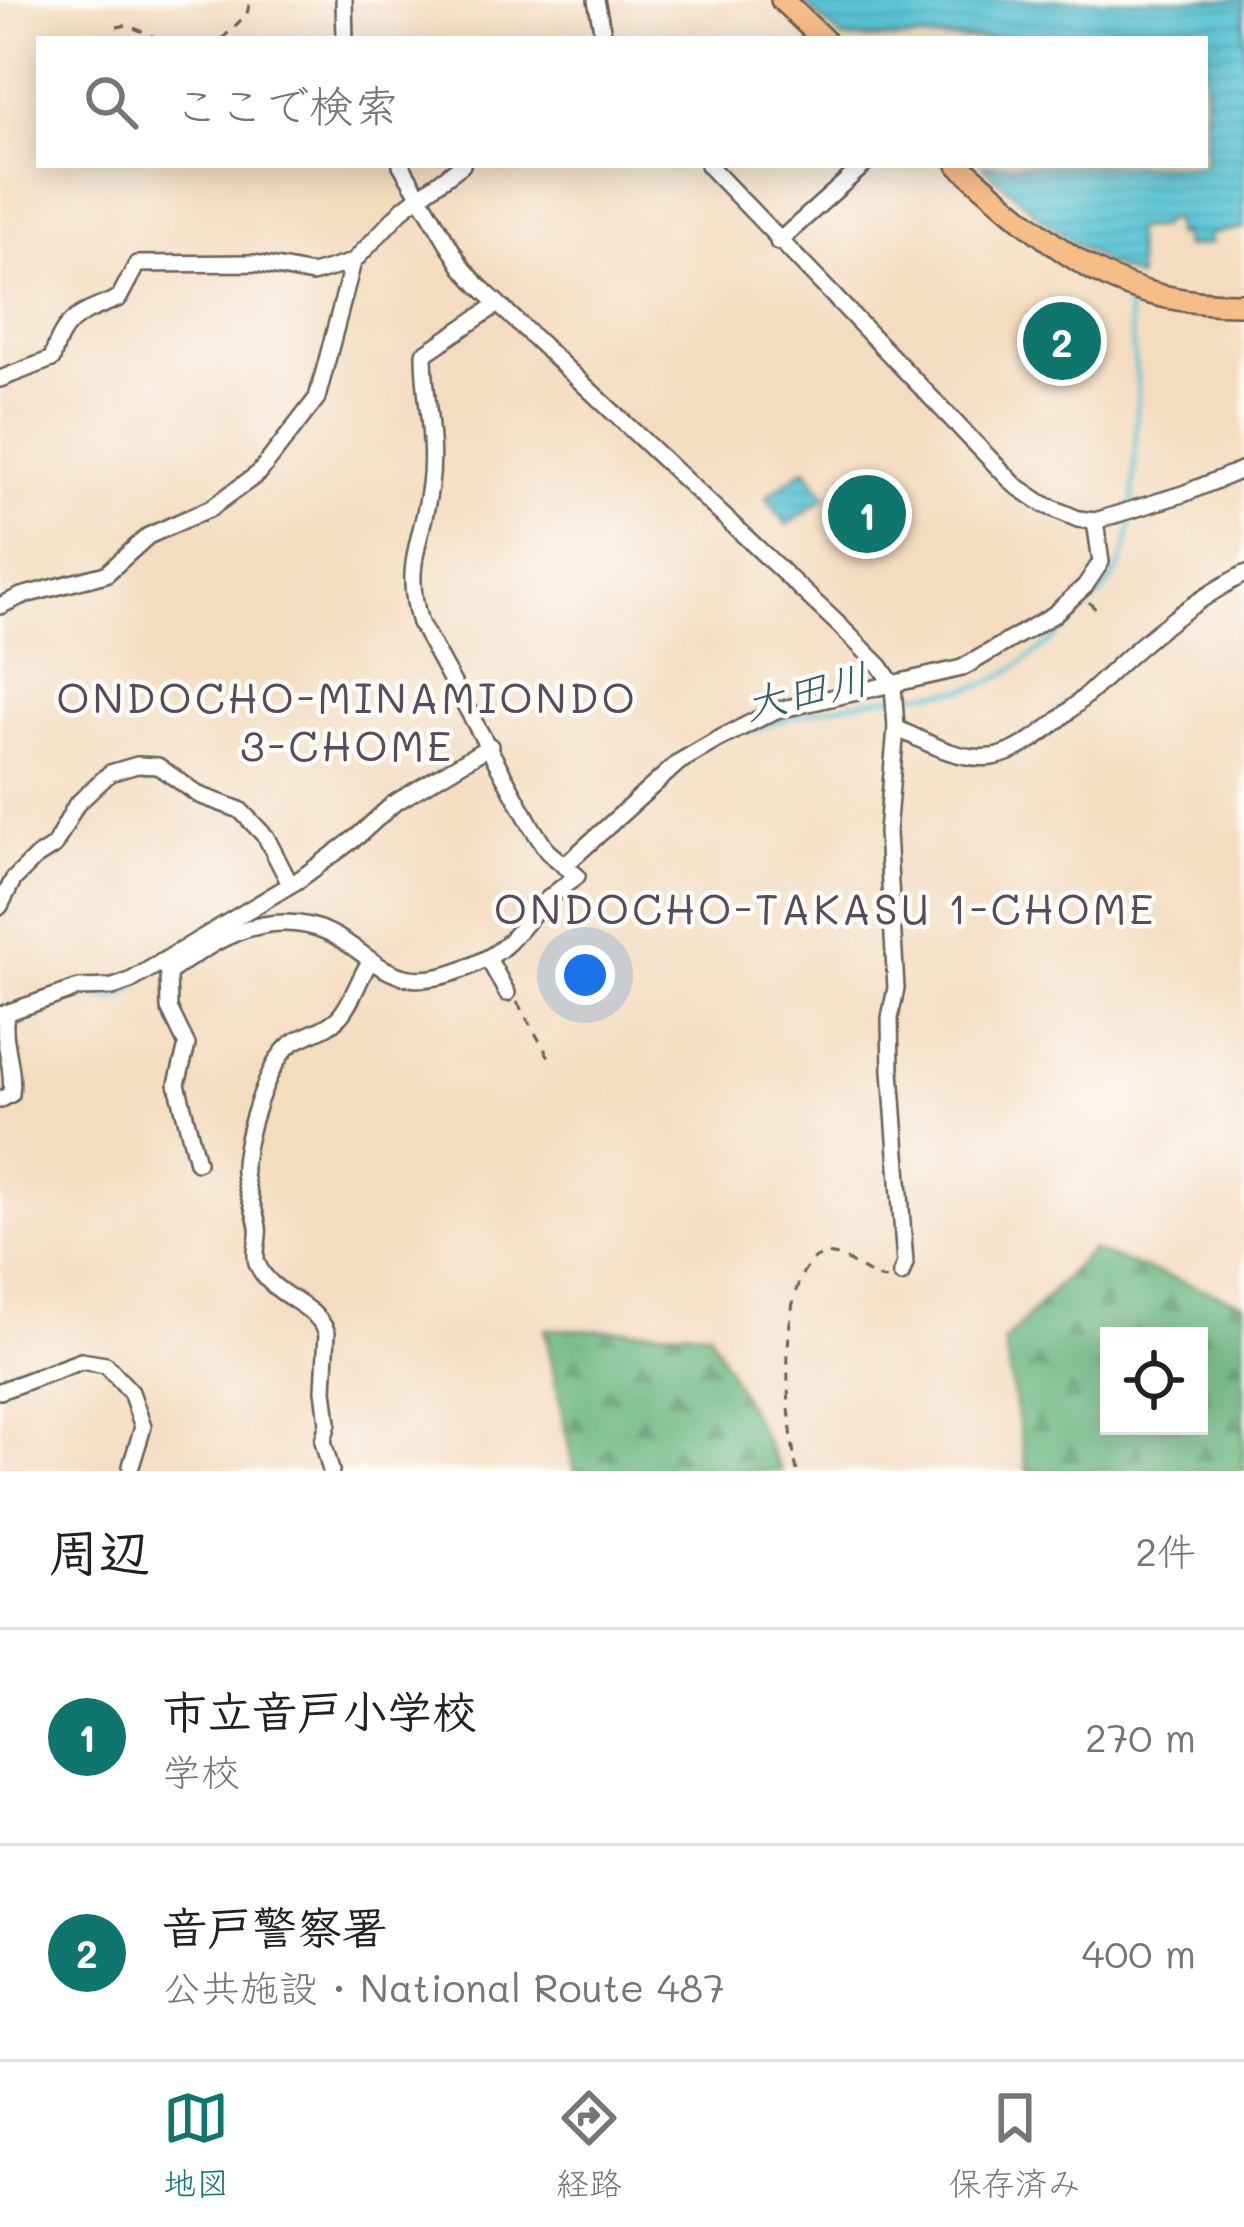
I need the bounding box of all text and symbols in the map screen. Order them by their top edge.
search box [36,36,1208,168]
icon: search [78,69,144,135]
text: ここで検索 [174,75,399,133]
pin: 2 [1023,296,1101,386]
pin: 1 [828,469,906,559]
water label: 大田川 [738,649,874,731]
district label: ONDOCHO-MINAMIONDO 3-CHOME [56,670,638,773]
district label: ONDOCHO-TAKASU 1-CHOME [494,881,1156,936]
your location [555,945,615,1005]
map controls [1100,1327,1208,1435]
button: locate [1100,1327,1208,1435]
text: 周辺 [48,1517,150,1584]
text: 2件 [1135,1525,1196,1576]
text: 市立音戸小学校 [162,1681,477,1739]
text: 1 [78,1711,96,1762]
text: 270 m [1085,1711,1196,1762]
text: 学校 [162,1745,240,1796]
text: 音戸警察署 [162,1897,387,1955]
text: 2 [76,1927,98,1978]
text: 400 m [1081,1927,1196,1978]
text: 公共施設 · National Route 487 [162,1961,725,2012]
tab: 地図 [163,2085,229,2205]
tab: 経路 [556,2085,622,2205]
tab: 保存済み [949,2085,1081,2205]

